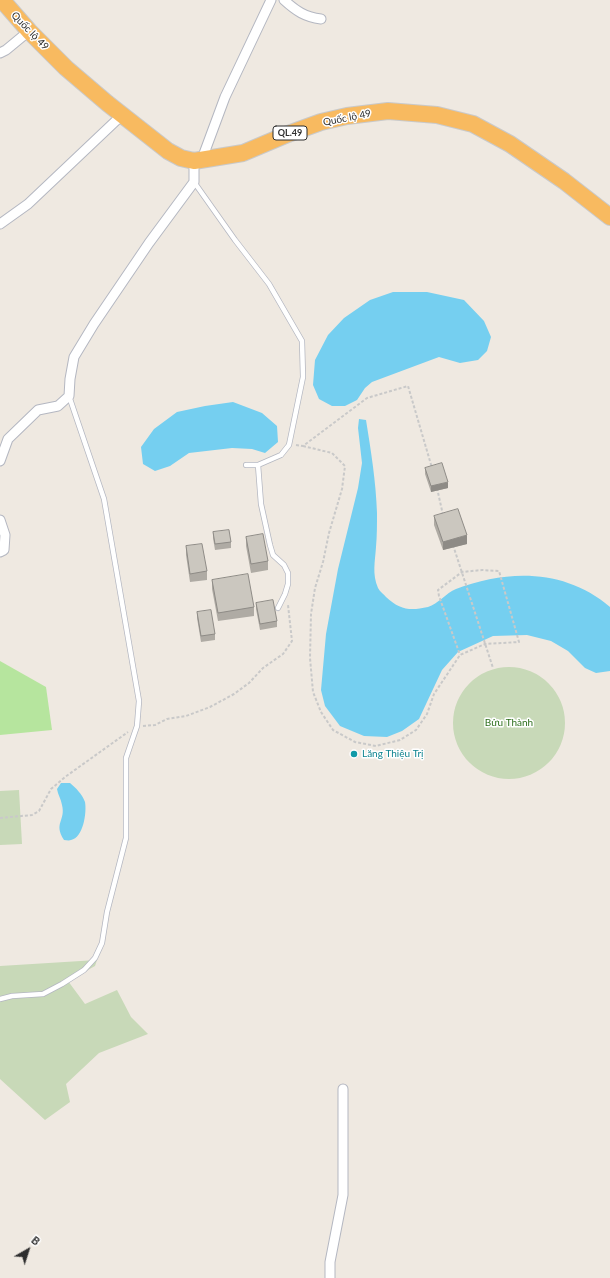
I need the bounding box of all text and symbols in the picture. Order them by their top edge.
street label: Quốc lộ 49 [9,9,51,53]
street label: Quốc lộ 49 [322,107,372,129]
road number: QL.49 [273,126,307,140]
park label: Bửu Thành [485,717,533,729]
place label: Lăng Thiệu Trị [362,748,424,760]
marker: Lăng Thiệu Trị [349,749,359,759]
north arrow [8,1230,48,1270]
text: B [29,1233,43,1248]

